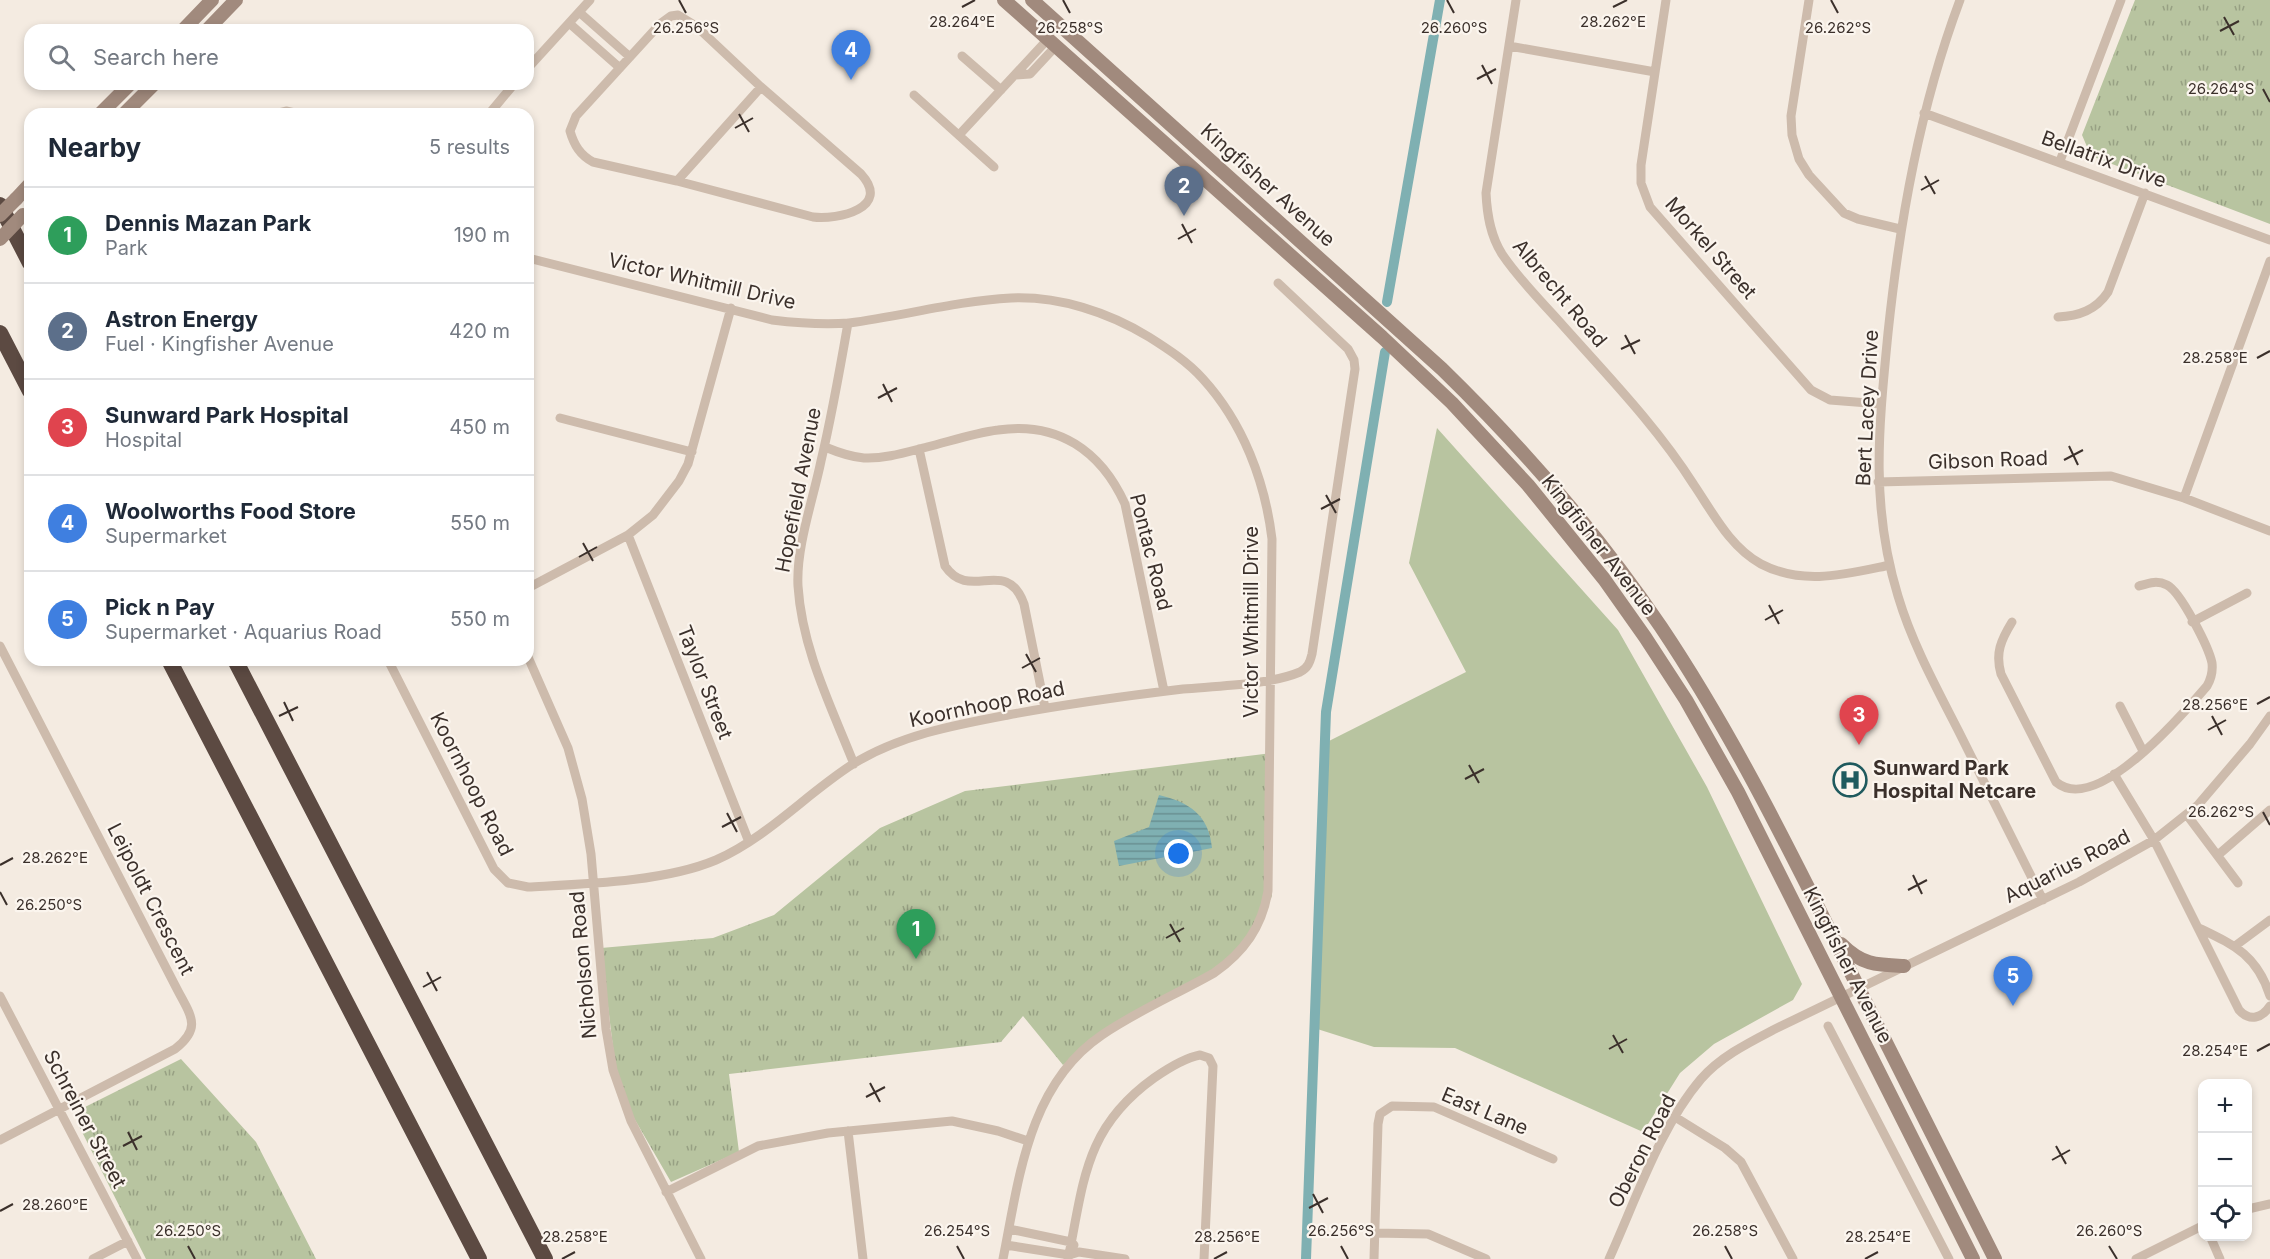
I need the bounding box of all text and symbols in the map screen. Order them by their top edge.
text: 28.264°E [929,12,995,31]
text: 28.262°E [1580,12,1646,31]
text: 26.256°S [653,18,719,37]
text: 26.258°S [1037,18,1103,37]
text: 26.260°S [1421,18,1487,37]
text: 26.262°S [1805,18,1871,37]
search box [24,24,534,90]
pin: 4 [832,31,870,80]
icon: search [45,41,78,74]
text: Search here [93,44,219,70]
text: 26.264°S [2188,79,2254,98]
street label: Kingfisher Avenue [1196,118,1340,252]
street label: Bellatrix Drive [2038,125,2170,193]
text: Nearby [48,132,141,163]
text: 5 results [429,135,510,159]
pin: 2 [1164,166,1204,216]
street label: Morkel Street [1660,192,1762,304]
text: Dennis Mazan Park [105,210,311,236]
text: 1 [63,223,72,247]
text: 190 m [454,223,510,247]
street label: Albrecht Road [1508,234,1612,352]
text: Park [105,236,148,260]
street label: Victor Whitmill Drive [606,248,798,314]
text: Astron Energy [105,306,258,332]
text: 2 [61,319,74,343]
text: 420 m [449,319,510,343]
street label: Bert Lacey Drive [1851,329,1883,487]
text: Fuel · Kingfisher Avenue [105,332,334,356]
text: 28.258°E [2182,348,2248,367]
text: Sunward Park Hospital [105,402,349,428]
street label: Hopefield Avenue [770,405,826,575]
text: 3 [61,415,74,439]
text: 450 m [449,415,510,439]
text: Hospital [105,428,182,452]
street label: Gibson Road [1927,446,2049,474]
street label: Kingfisher Avenue [1536,470,1662,620]
street label: Pontac Road [1125,491,1177,613]
text: Woolworths Food Store [105,498,356,524]
text: 4 [61,511,74,535]
text: 550 m [450,511,510,535]
text: Supermarket [105,524,227,548]
street label: Victor Whitmill Drive [1239,526,1263,718]
text: Pick n Pay [105,594,215,620]
text: 5 [61,607,74,631]
text: 550 m [450,607,510,631]
text: Supermarket · Aquarius Road [105,620,382,644]
street label: Taylor Street [672,622,738,743]
street label: Koornhoop Road [907,676,1067,732]
text: 28.256°E [2182,695,2248,714]
pin: 3 [1840,696,1878,745]
street label: Koornhoop Road [425,708,519,860]
place label: Sunward Park Hospital Netcare [1873,756,2036,803]
hospital icon: Sunward Park Hospital Netcare [1832,762,1868,798]
text: 26.262°S [2188,802,2254,821]
street label: Leipoldt Crescent [102,819,200,979]
street label: Aquarius Road [2000,824,2134,908]
your location [1164,839,1193,868]
text: 28.262°E [22,848,88,867]
street label: Kingfisher Avenue [1798,883,1898,1047]
street label: Nicholson Road [565,890,601,1040]
text: 26.250°S [16,895,82,914]
pin: 1 [896,910,936,959]
pin: 5 [1994,956,2032,1006]
text: 28.254°E [2182,1041,2248,1060]
street label: Schreiner Street [39,1046,132,1193]
map controls [2198,1079,2252,1241]
button: + [2198,1079,2252,1133]
street label: East Lane [1438,1082,1532,1140]
street label: Oberon Road [1603,1090,1681,1212]
button: − [2198,1133,2252,1187]
button: locate [2198,1187,2252,1241]
text: 28.260°E [22,1195,88,1214]
text: 26.250°S [155,1221,221,1240]
text: 26.254°S [924,1221,990,1240]
text: 26.256°S [1308,1221,1374,1240]
text: 26.258°S [1692,1221,1758,1240]
text: 26.260°S [2076,1221,2142,1240]
text: 28.258°E [542,1227,608,1246]
text: 28.256°E [1194,1227,1260,1246]
text: 28.254°E [1845,1227,1911,1246]

